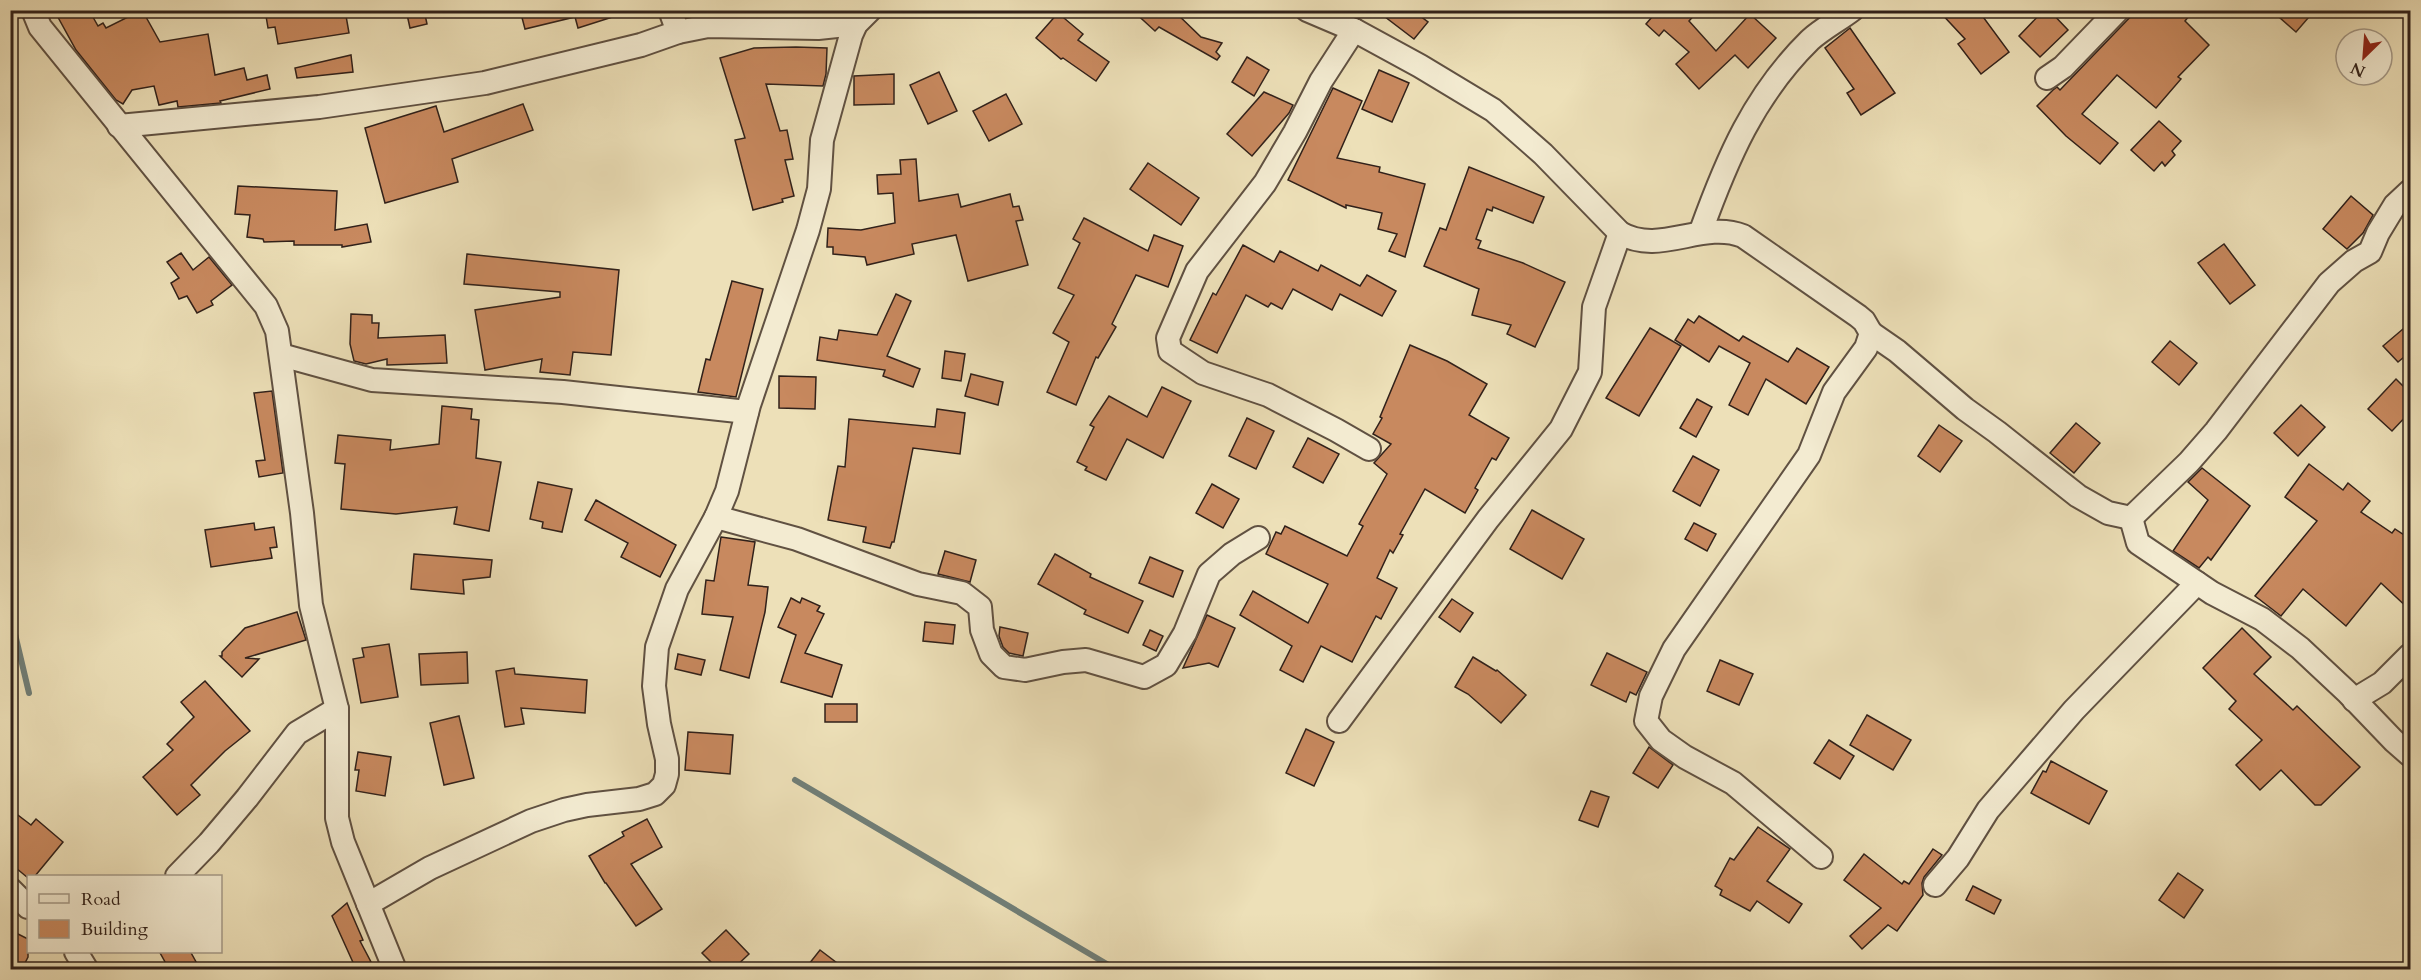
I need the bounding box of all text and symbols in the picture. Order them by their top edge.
north arrow [2334,27,2394,87]
text: N [2347,57,2369,83]
legend [27,875,222,953]
text: Road [81,887,121,912]
text: Building [81,917,149,942]

